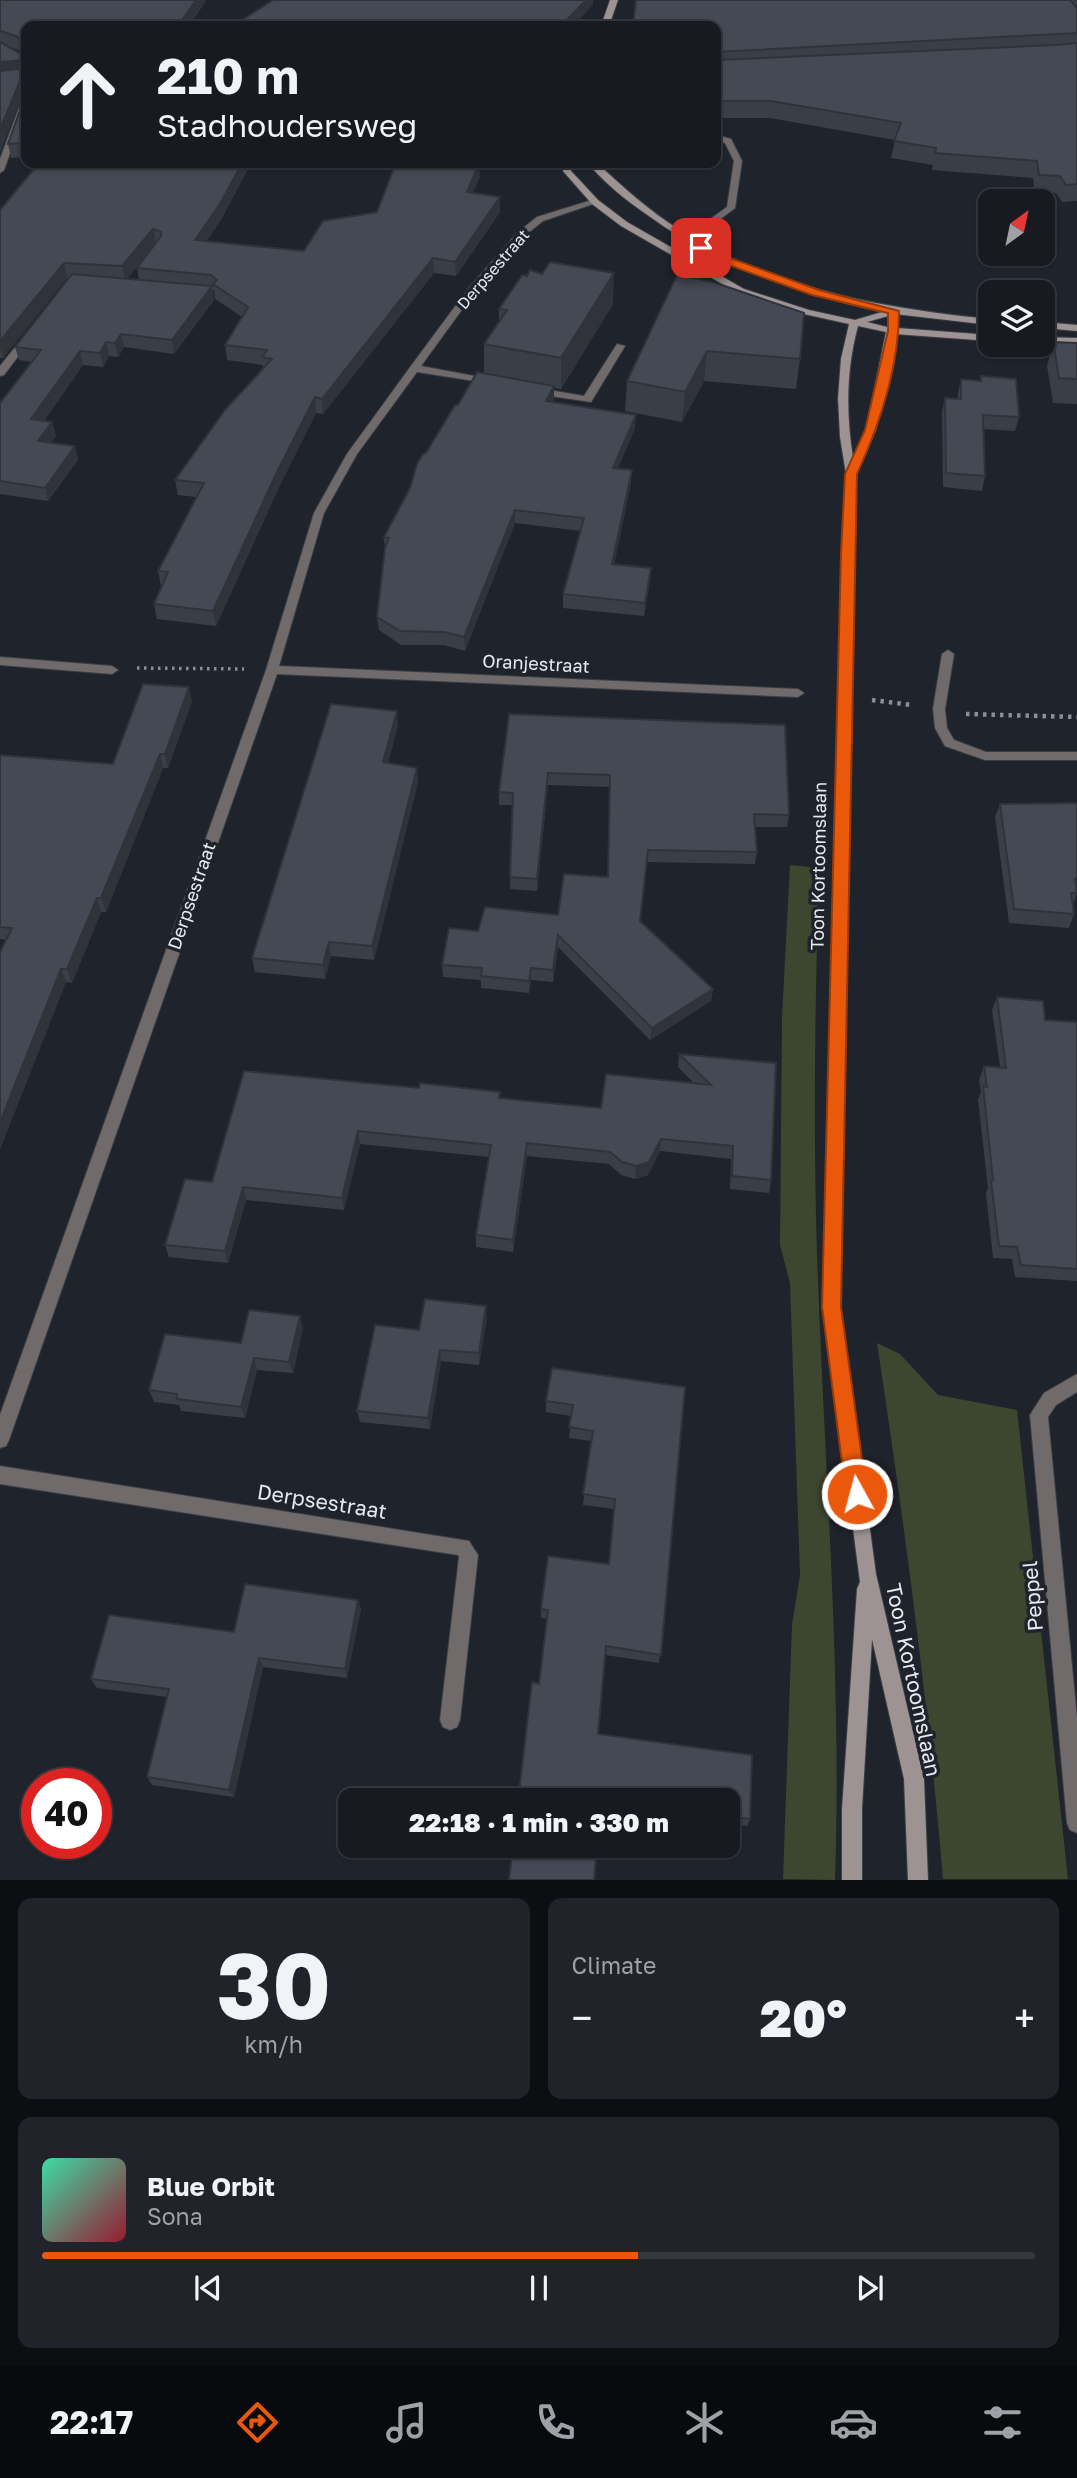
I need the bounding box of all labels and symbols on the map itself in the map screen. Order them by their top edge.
north arrow [978,189,1055,266]
pin [671,218,731,278]
street label: Derpsestraat [453,225,533,313]
street label: Oranjestraat [482,649,590,677]
street label: Toon Kortoomslaan [806,782,830,950]
street label: Derpsestraat [162,839,220,952]
position arrow [820,1457,894,1531]
street label: Derpsestraat [256,1478,389,1524]
street label: Peppel [1016,1560,1048,1632]
street label: Toon Kortoomslaan [881,1581,947,1779]
speed limit sign: 40 [21,1768,112,1859]

